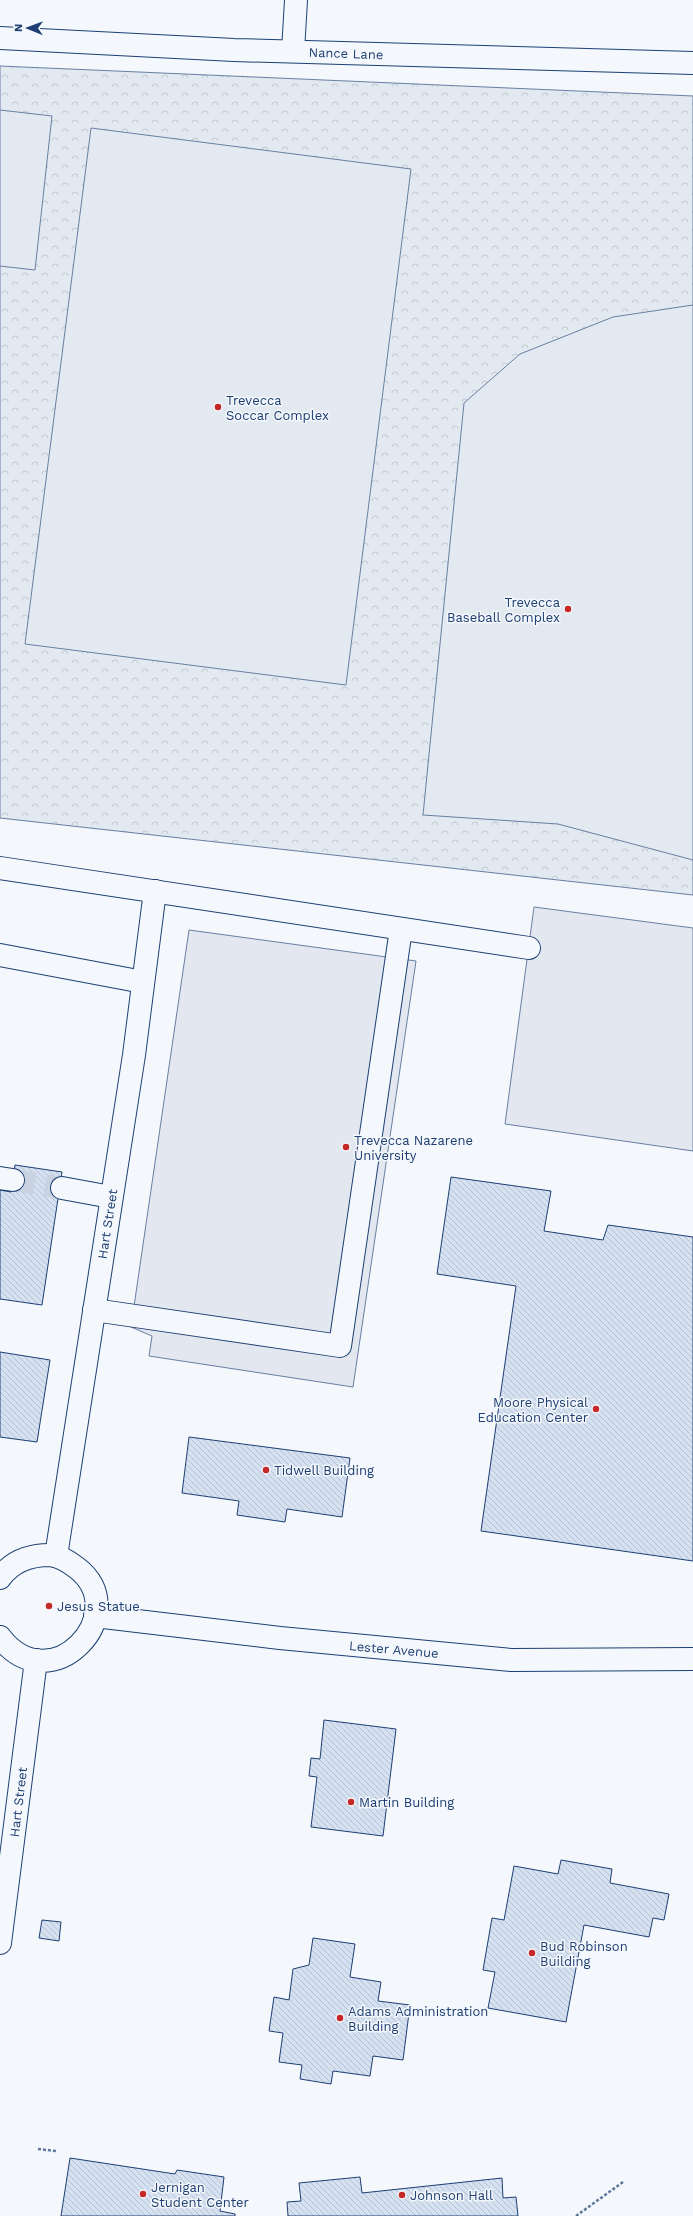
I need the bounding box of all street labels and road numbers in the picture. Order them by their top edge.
street label: Nance Lane [308,45,384,62]
street label: Hart Street [95,1187,121,1260]
street label: Lester Avenue [349,1638,439,1661]
street label: Hart Street [7,1765,30,1838]

